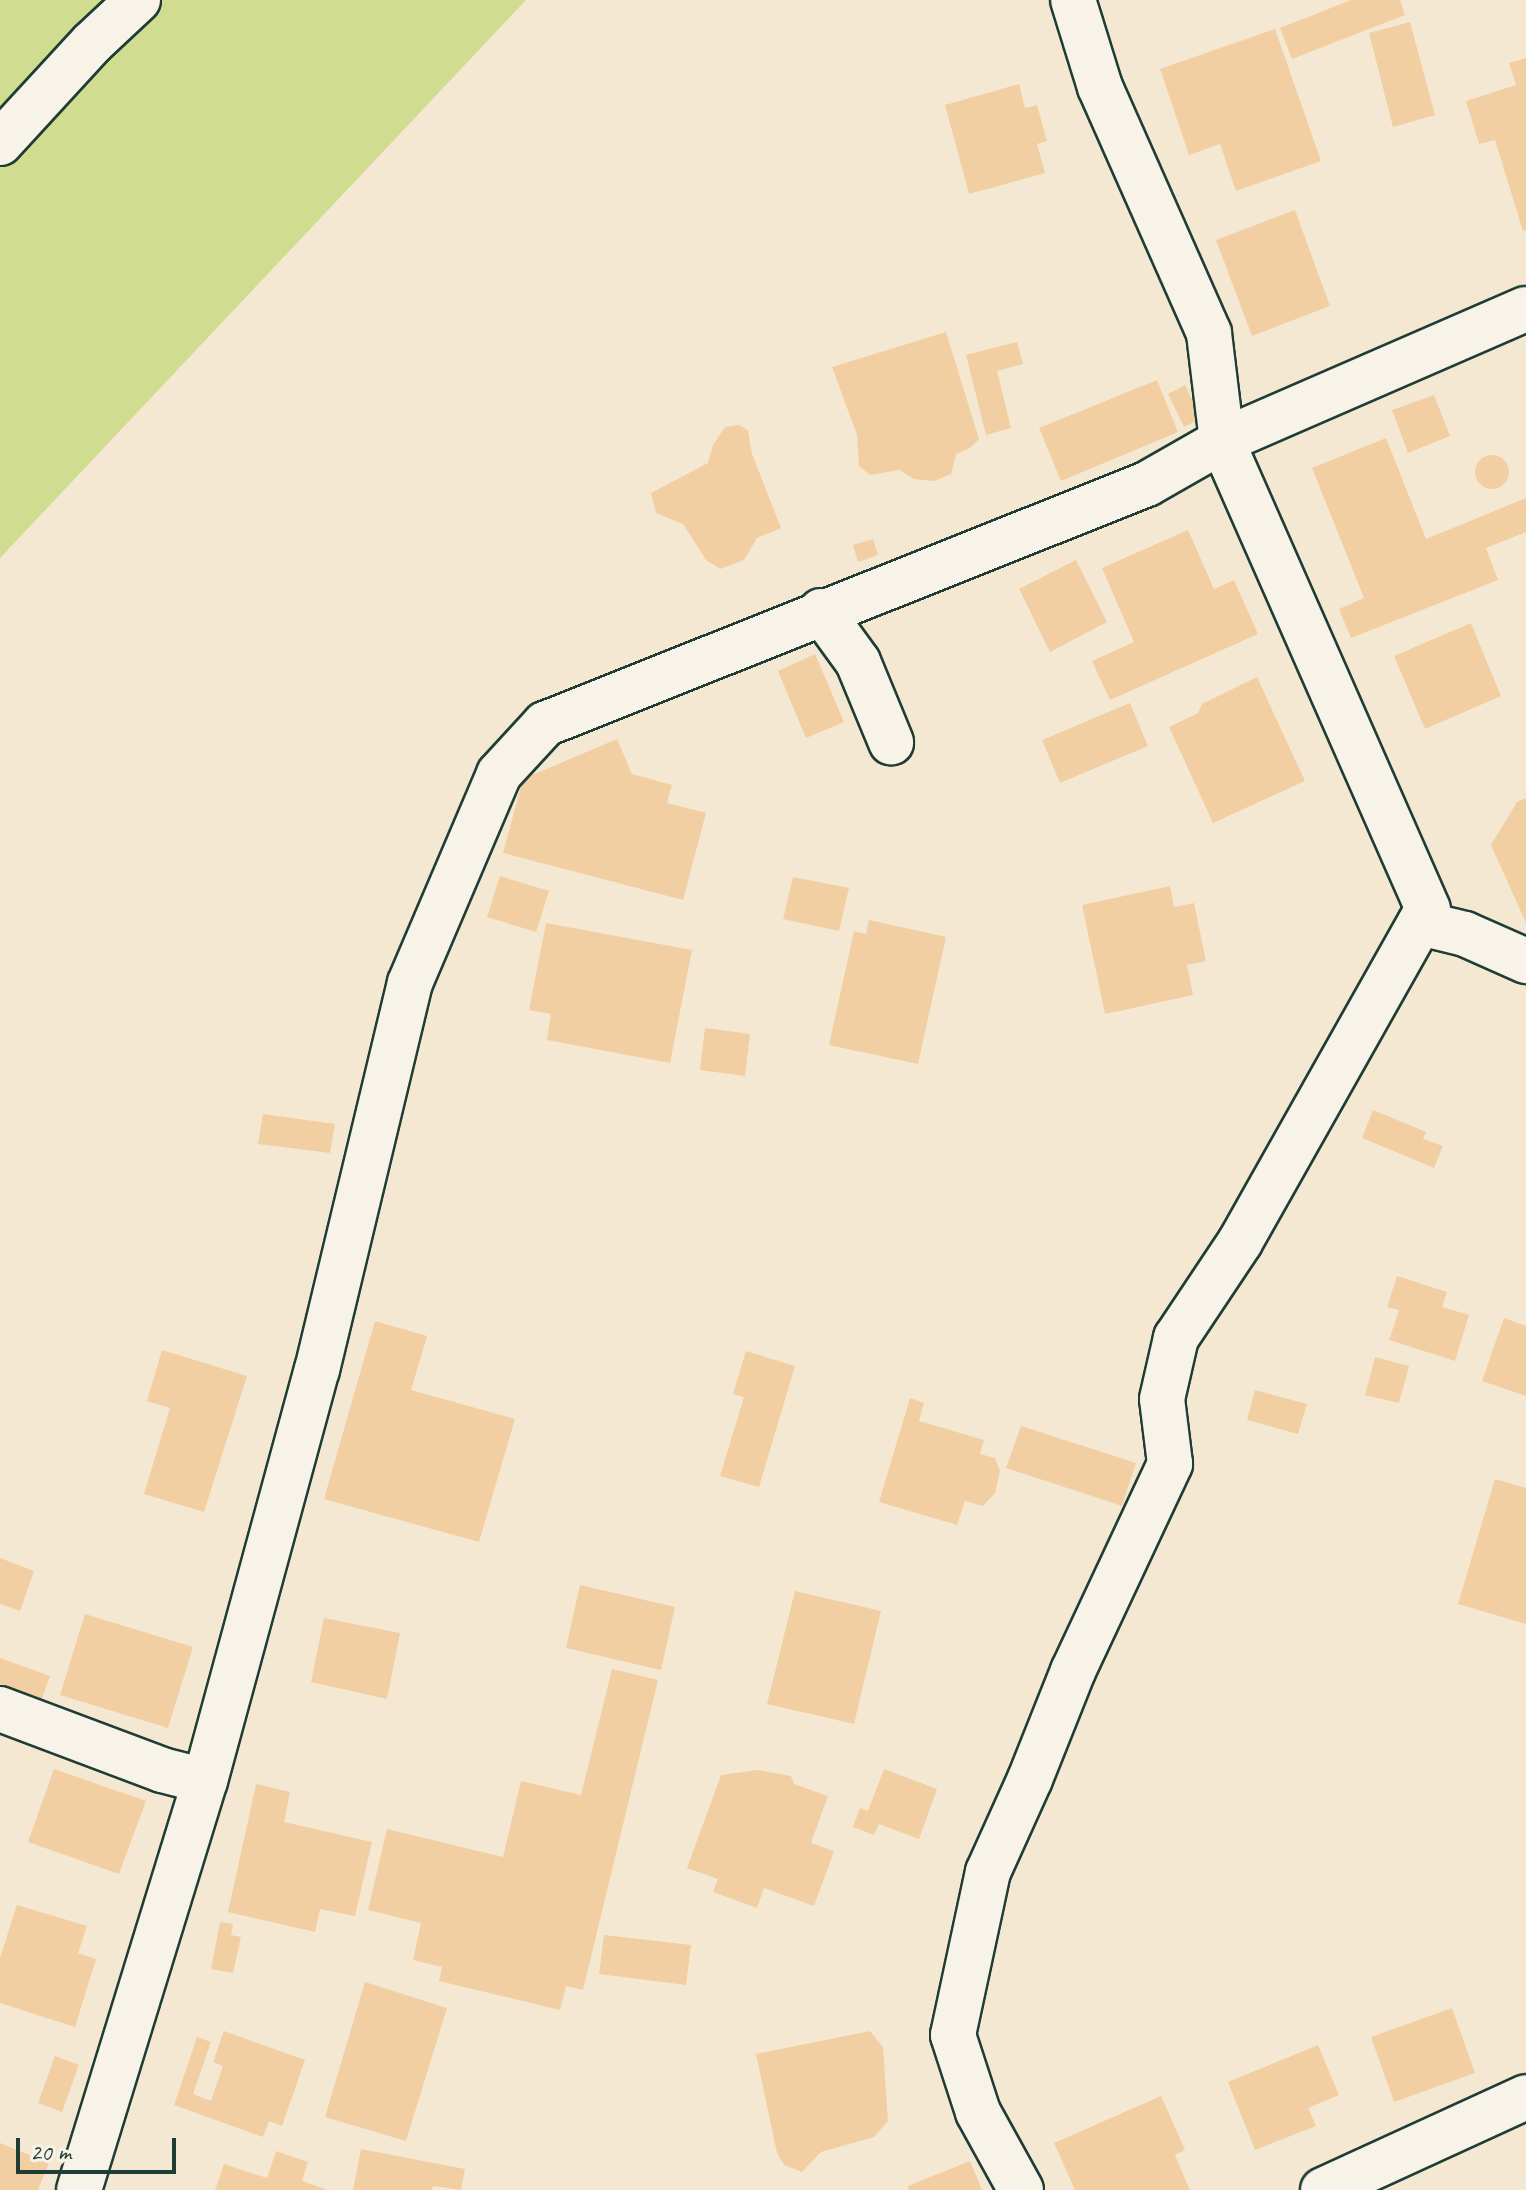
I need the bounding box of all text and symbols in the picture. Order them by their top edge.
scale bar [20,2122,180,2172]
text: 20 m [30,2137,71,2167]

